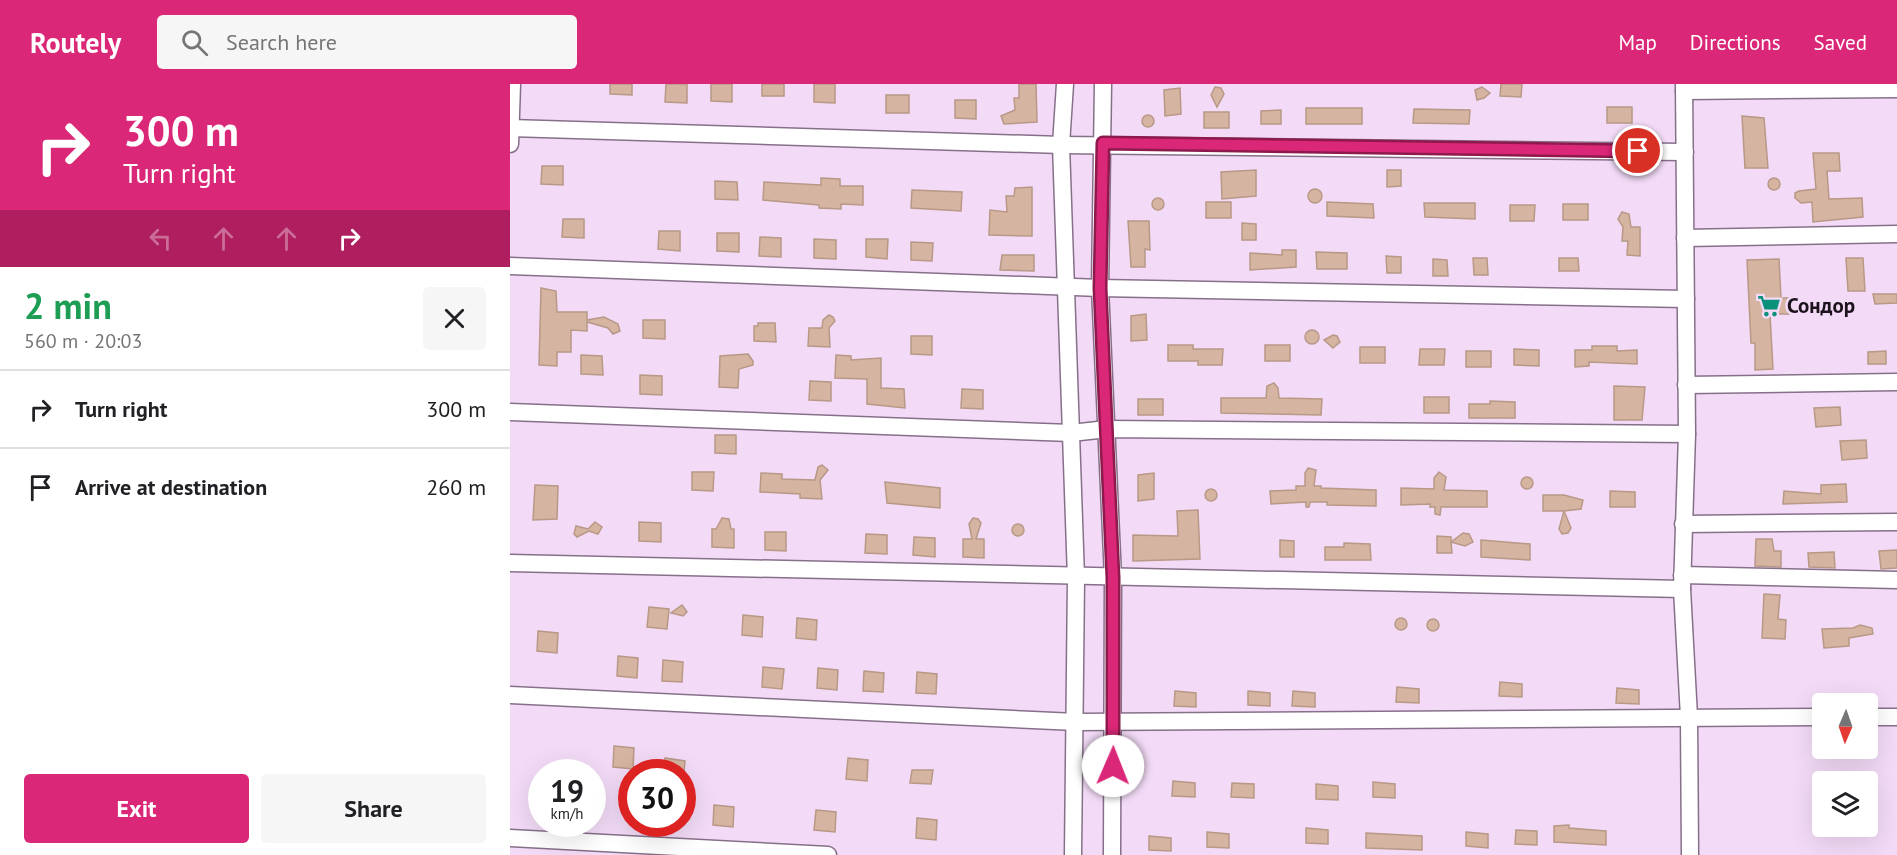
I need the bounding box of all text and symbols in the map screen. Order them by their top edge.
search box [157,15,577,69]
text: Routely [30,24,121,61]
icon: search [178,26,211,59]
text: Search here [226,28,337,56]
text: Map [1618,29,1657,56]
text: Directions [1690,29,1781,56]
text: Saved [1814,29,1867,56]
text: 300 m [123,103,239,158]
icon: right [24,108,102,186]
pin [1612,125,1663,176]
icon: arrive [1621,134,1654,167]
text: Turn right [123,156,236,190]
icon: left [144,222,177,255]
icon: ahead [207,222,240,255]
icon: ahead [270,222,303,255]
icon: right [333,222,366,255]
text: 2 min [24,282,112,329]
button: close [423,287,486,350]
place label: Сондор [1787,292,1855,319]
supermarket icon: Сондор [1756,293,1782,319]
text: 560 m · 20:03 [24,328,142,354]
icon: right [24,393,57,426]
text: Turn right [75,395,167,423]
text: 300 m [426,395,486,423]
icon: arrive [24,471,57,504]
text: Arrive at destination [75,473,267,501]
text: 260 m [426,473,486,501]
north arrow [1812,693,1878,759]
map controls [1812,693,1878,837]
position arrow [1081,734,1145,798]
speed limit sign: 30 [618,759,696,837]
text: 19 [550,771,584,810]
button: layers [1812,771,1878,837]
button: Exit [24,774,249,843]
button: Share [261,774,486,843]
text: km/h [551,804,583,823]

